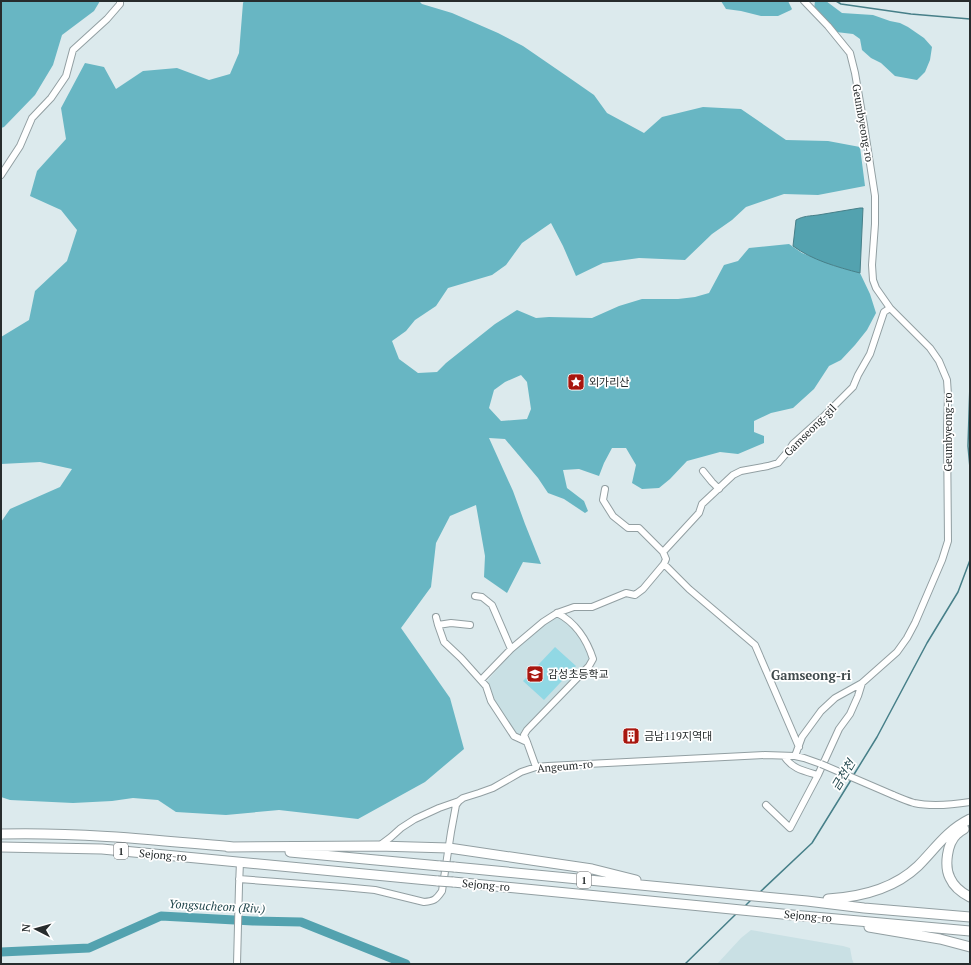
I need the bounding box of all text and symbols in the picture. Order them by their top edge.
street label: Geumbyeong-ro [849,83,877,163]
place icon: 외가리산 [566,372,586,392]
place label: 외가리산 [589,375,629,389]
street label: Geumbyeong-ro [941,393,955,471]
street label: Gamseong-gil [781,401,839,459]
school or university icon: 감성초등학교 [525,664,545,684]
district label: Gamseong-ri [771,666,851,684]
place label: 감성초등학교 [548,667,609,681]
building icon: 금남119지역대 [621,726,641,746]
place label: 금남119지역대 [644,729,712,743]
water label: 금천천 [828,755,859,793]
street label: Angeum-ro [536,757,594,775]
road number: 1 [114,843,128,859]
street label: Sejong-ro [138,846,188,864]
road number: 1 [577,872,591,888]
street label: Sejong-ro [461,876,511,894]
water label: Yongsucheon (Riv.) [168,896,266,916]
street label: Sejong-ro [783,907,833,925]
north arrow [16,909,56,949]
text: N [19,922,34,933]

